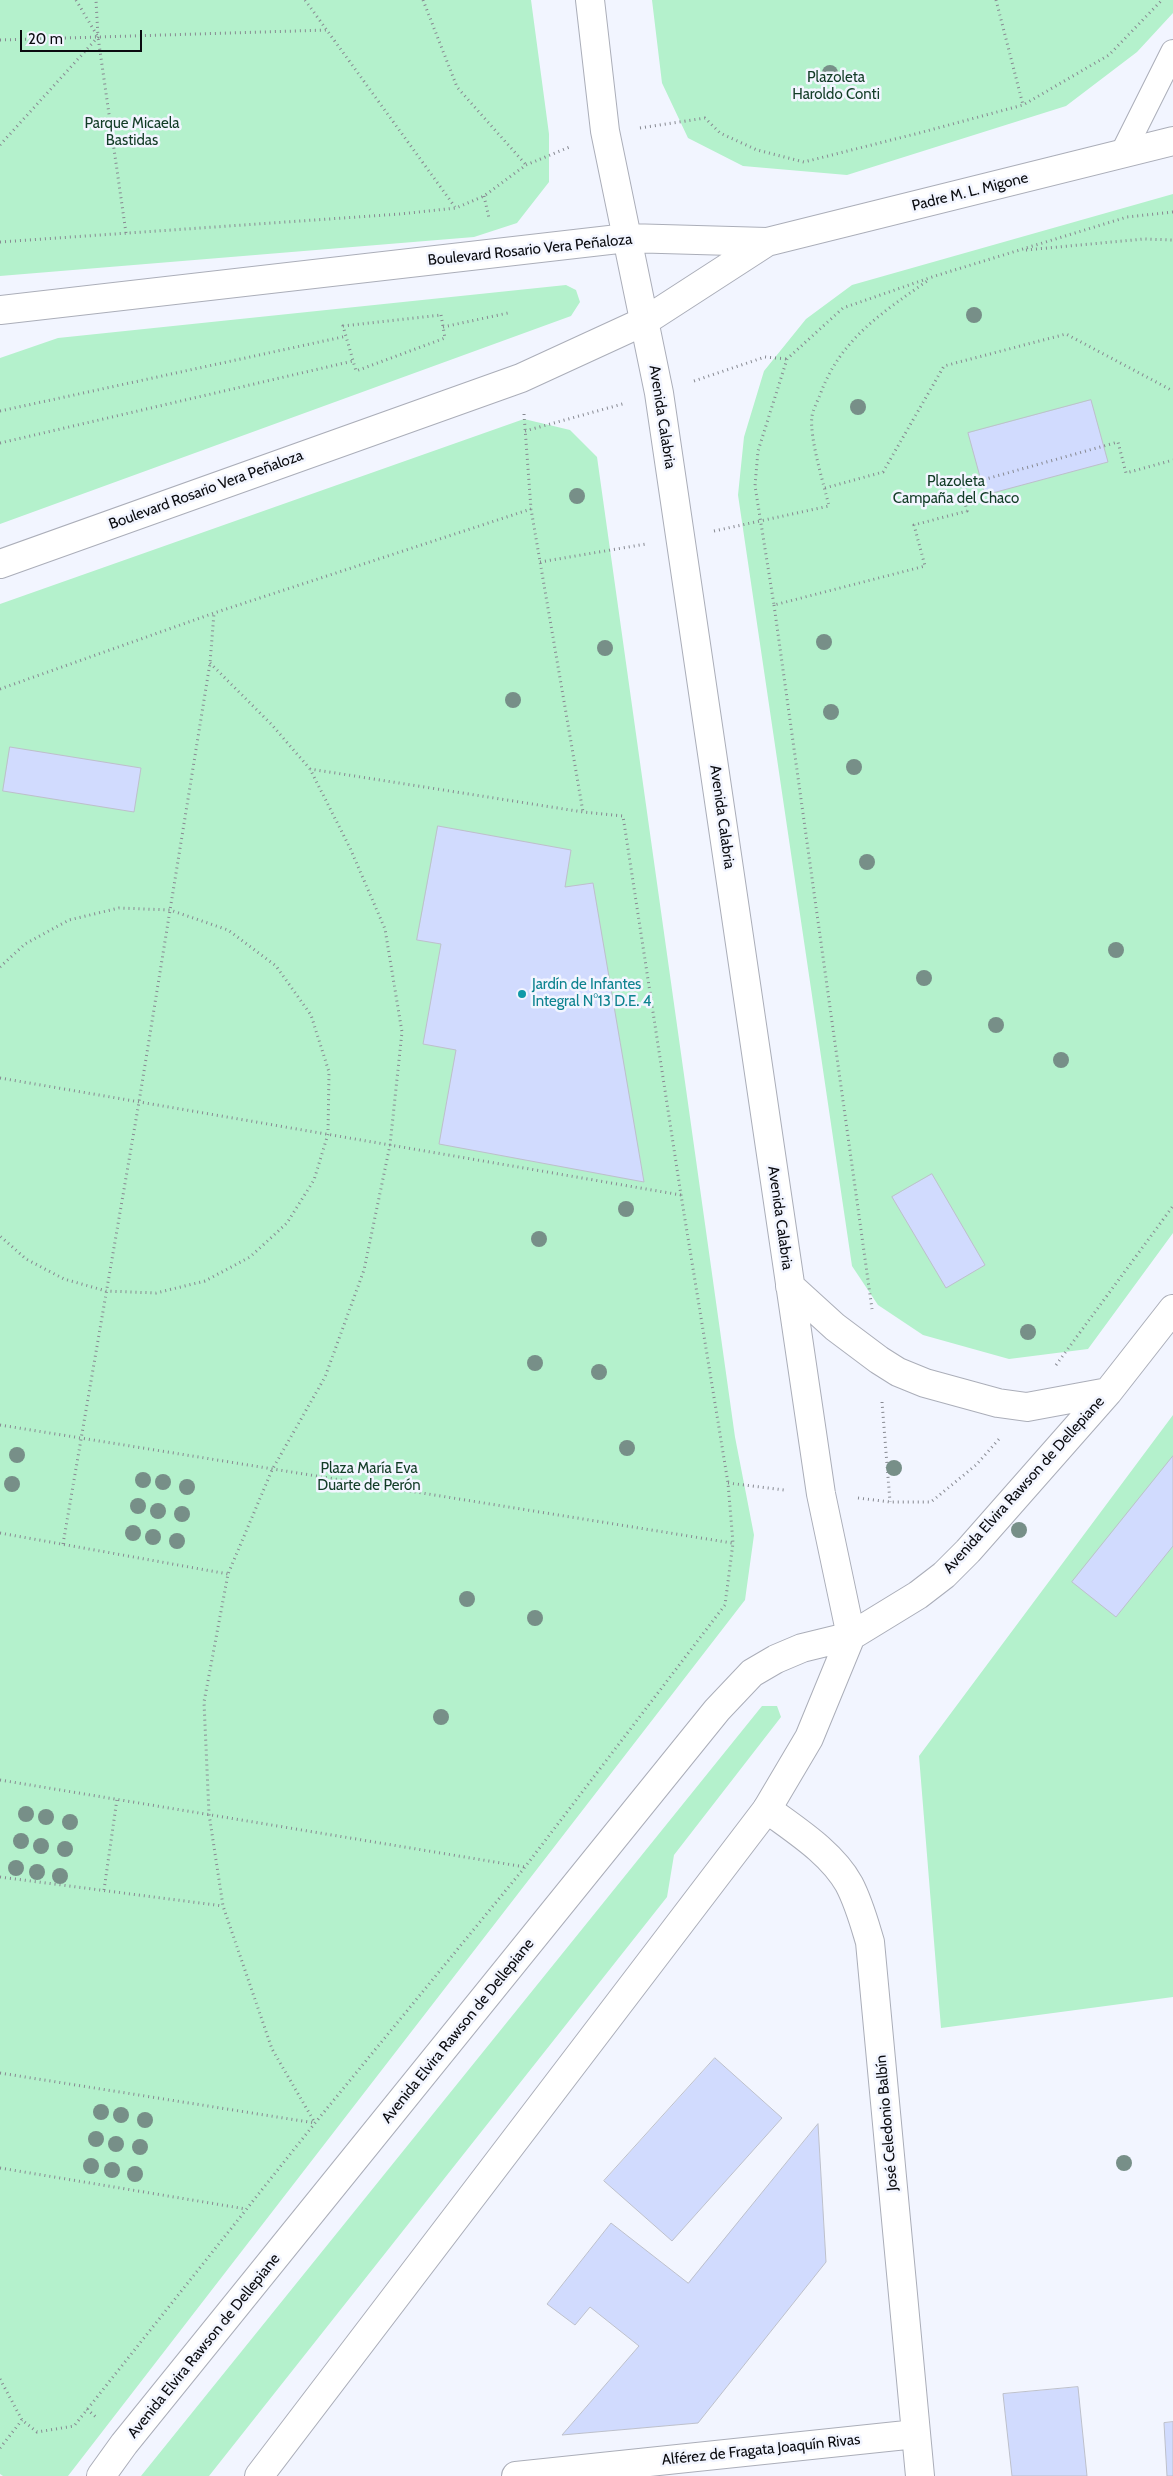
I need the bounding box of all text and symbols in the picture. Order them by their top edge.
scale bar [22,20,145,52]
text: 20 m [28,30,63,48]
park label: Plazoleta Haroldo Conti [792,69,880,104]
park label: Parque Micaela Bastidas [84,115,180,150]
street label: Padre M. L. Migone [910,169,1030,215]
street label: Boulevard Rosario Vera Peñaloza [427,230,633,270]
street label: Avenida Calabria [645,364,679,470]
street label: Boulevard Rosario Vera Peñaloza [106,446,306,534]
park label: Plazoleta Campaña del Chaco [893,473,1019,508]
street label: Avenida Calabria [706,764,738,870]
place label: Jardín de Infantes Integral N°13 D.E. 4 [532,976,651,1011]
marker: Jardín de Infantes Integral N°13 D.E. 4 [516,988,528,1000]
street label: Avenida Calabria [764,1165,796,1271]
street label: Avenida Elvira Rawson de Dellepiane [940,1393,1108,1577]
park label: Plaza María Eva Duarte de Perón [317,1460,421,1495]
street label: Avenida Elvira Rawson de Dellepiane [378,1935,538,2127]
street label: José Celedonio Balbín [872,2054,902,2192]
street label: Avenida Elvira Rawson de Dellepiane [124,2250,284,2442]
street label: Alférez de Fragata Joaquín Rivas [661,2431,861,2469]

